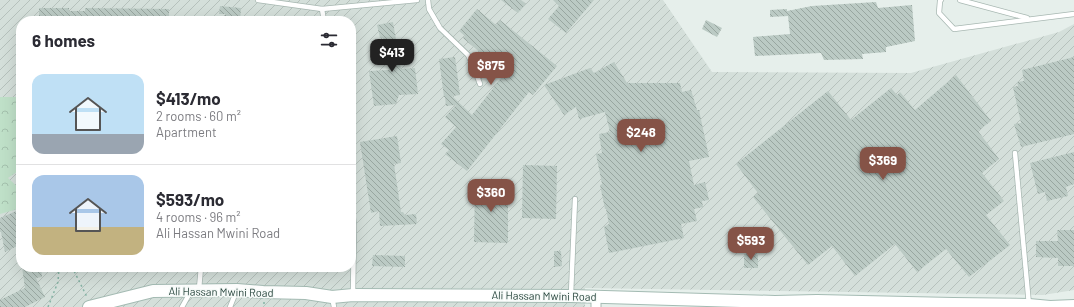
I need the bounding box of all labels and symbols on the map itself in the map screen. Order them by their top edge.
pin: $413 [368,39,416,73]
pin: $875 [467,52,515,86]
pin: $248 [617,119,665,153]
pin: $369 [859,147,907,181]
pin: $360 [467,179,515,213]
pin: $593 [727,227,775,261]
street label: Ali Hassan Mwini Road [168,284,274,299]
street label: Ali Hassan Mwini Road [491,288,597,303]

